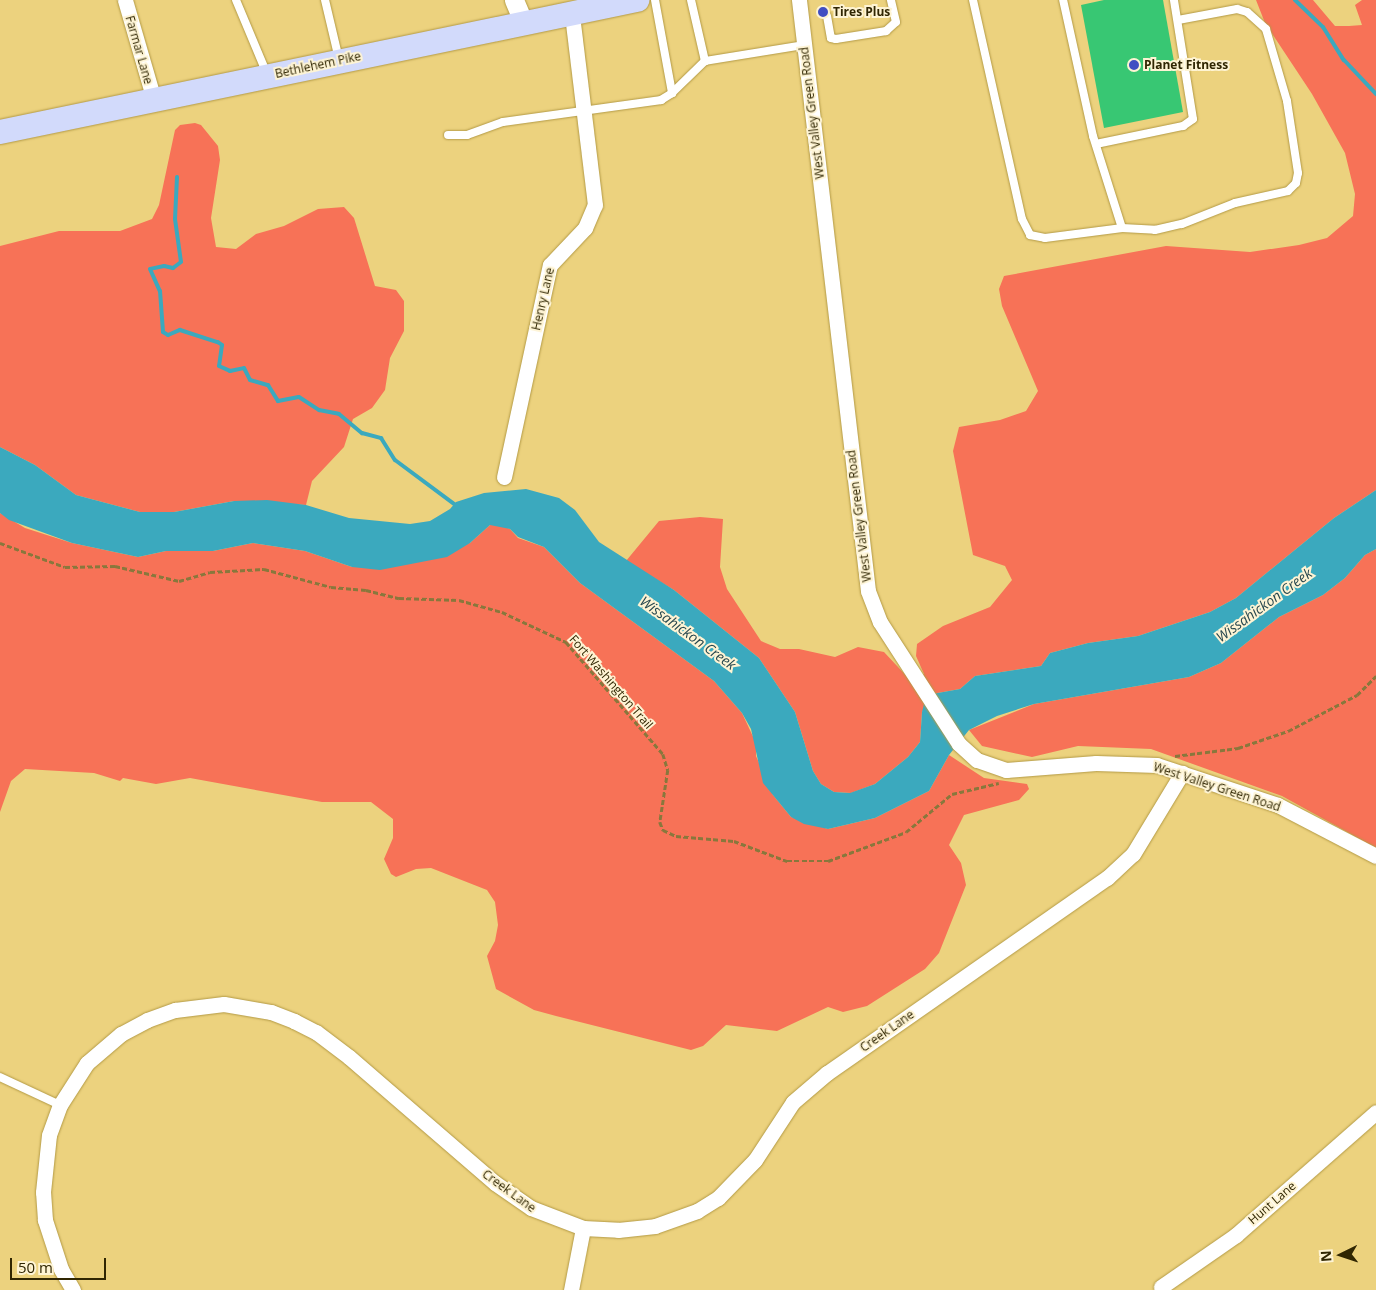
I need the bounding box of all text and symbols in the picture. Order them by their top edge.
place label: Tires Plus [833,5,890,19]
marker: Tires Plus [817,6,829,18]
street label: Farmar Lane [122,14,156,86]
street label: West Valley Green Road [797,46,827,180]
street label: Bethlehem Pike [274,49,362,81]
place label: Planet Fitness [1144,58,1228,72]
marker: Planet Fitness [1128,59,1140,71]
street label: Henry Lane [529,266,557,332]
street label: West Valley Green Road [844,449,874,583]
water label: Wissahickon Creek [1213,565,1315,645]
water label: Wissahickon Creek [637,593,739,673]
street label: Fort Washington Trail [566,632,656,732]
street label: West Valley Green Road [1152,760,1282,814]
street label: Creek Lane [857,1007,917,1055]
street label: Creek Lane [480,1167,538,1215]
street label: Hunt Lane [1245,1179,1299,1227]
north arrow [1316,1230,1366,1280]
scale bar [12,1248,109,1280]
text: N [1316,1250,1335,1262]
text: 50 m [18,1257,53,1277]

